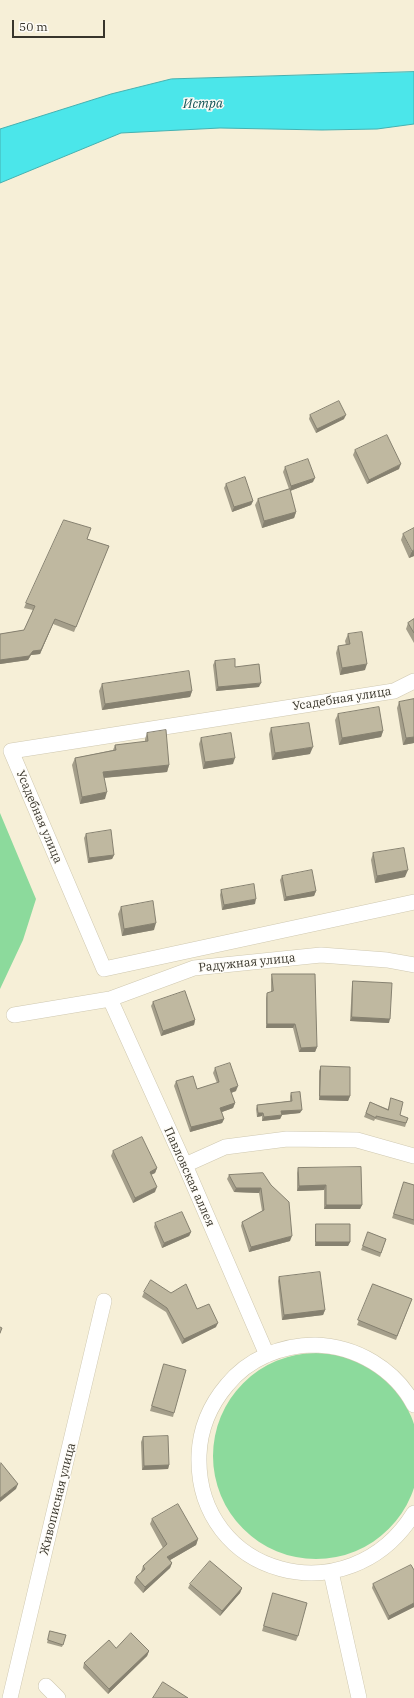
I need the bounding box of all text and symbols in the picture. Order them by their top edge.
scale bar [14,12,107,38]
text: 50 m [19,19,48,34]
water label: Истра [183,96,223,112]
street label: Усадебная улица [292,684,392,714]
street label: Усадебная улица [13,768,65,866]
street label: Радужная улица [198,951,296,975]
street label: Павловская аллея [161,1125,217,1229]
street label: Живописная улица [37,1441,79,1557]

